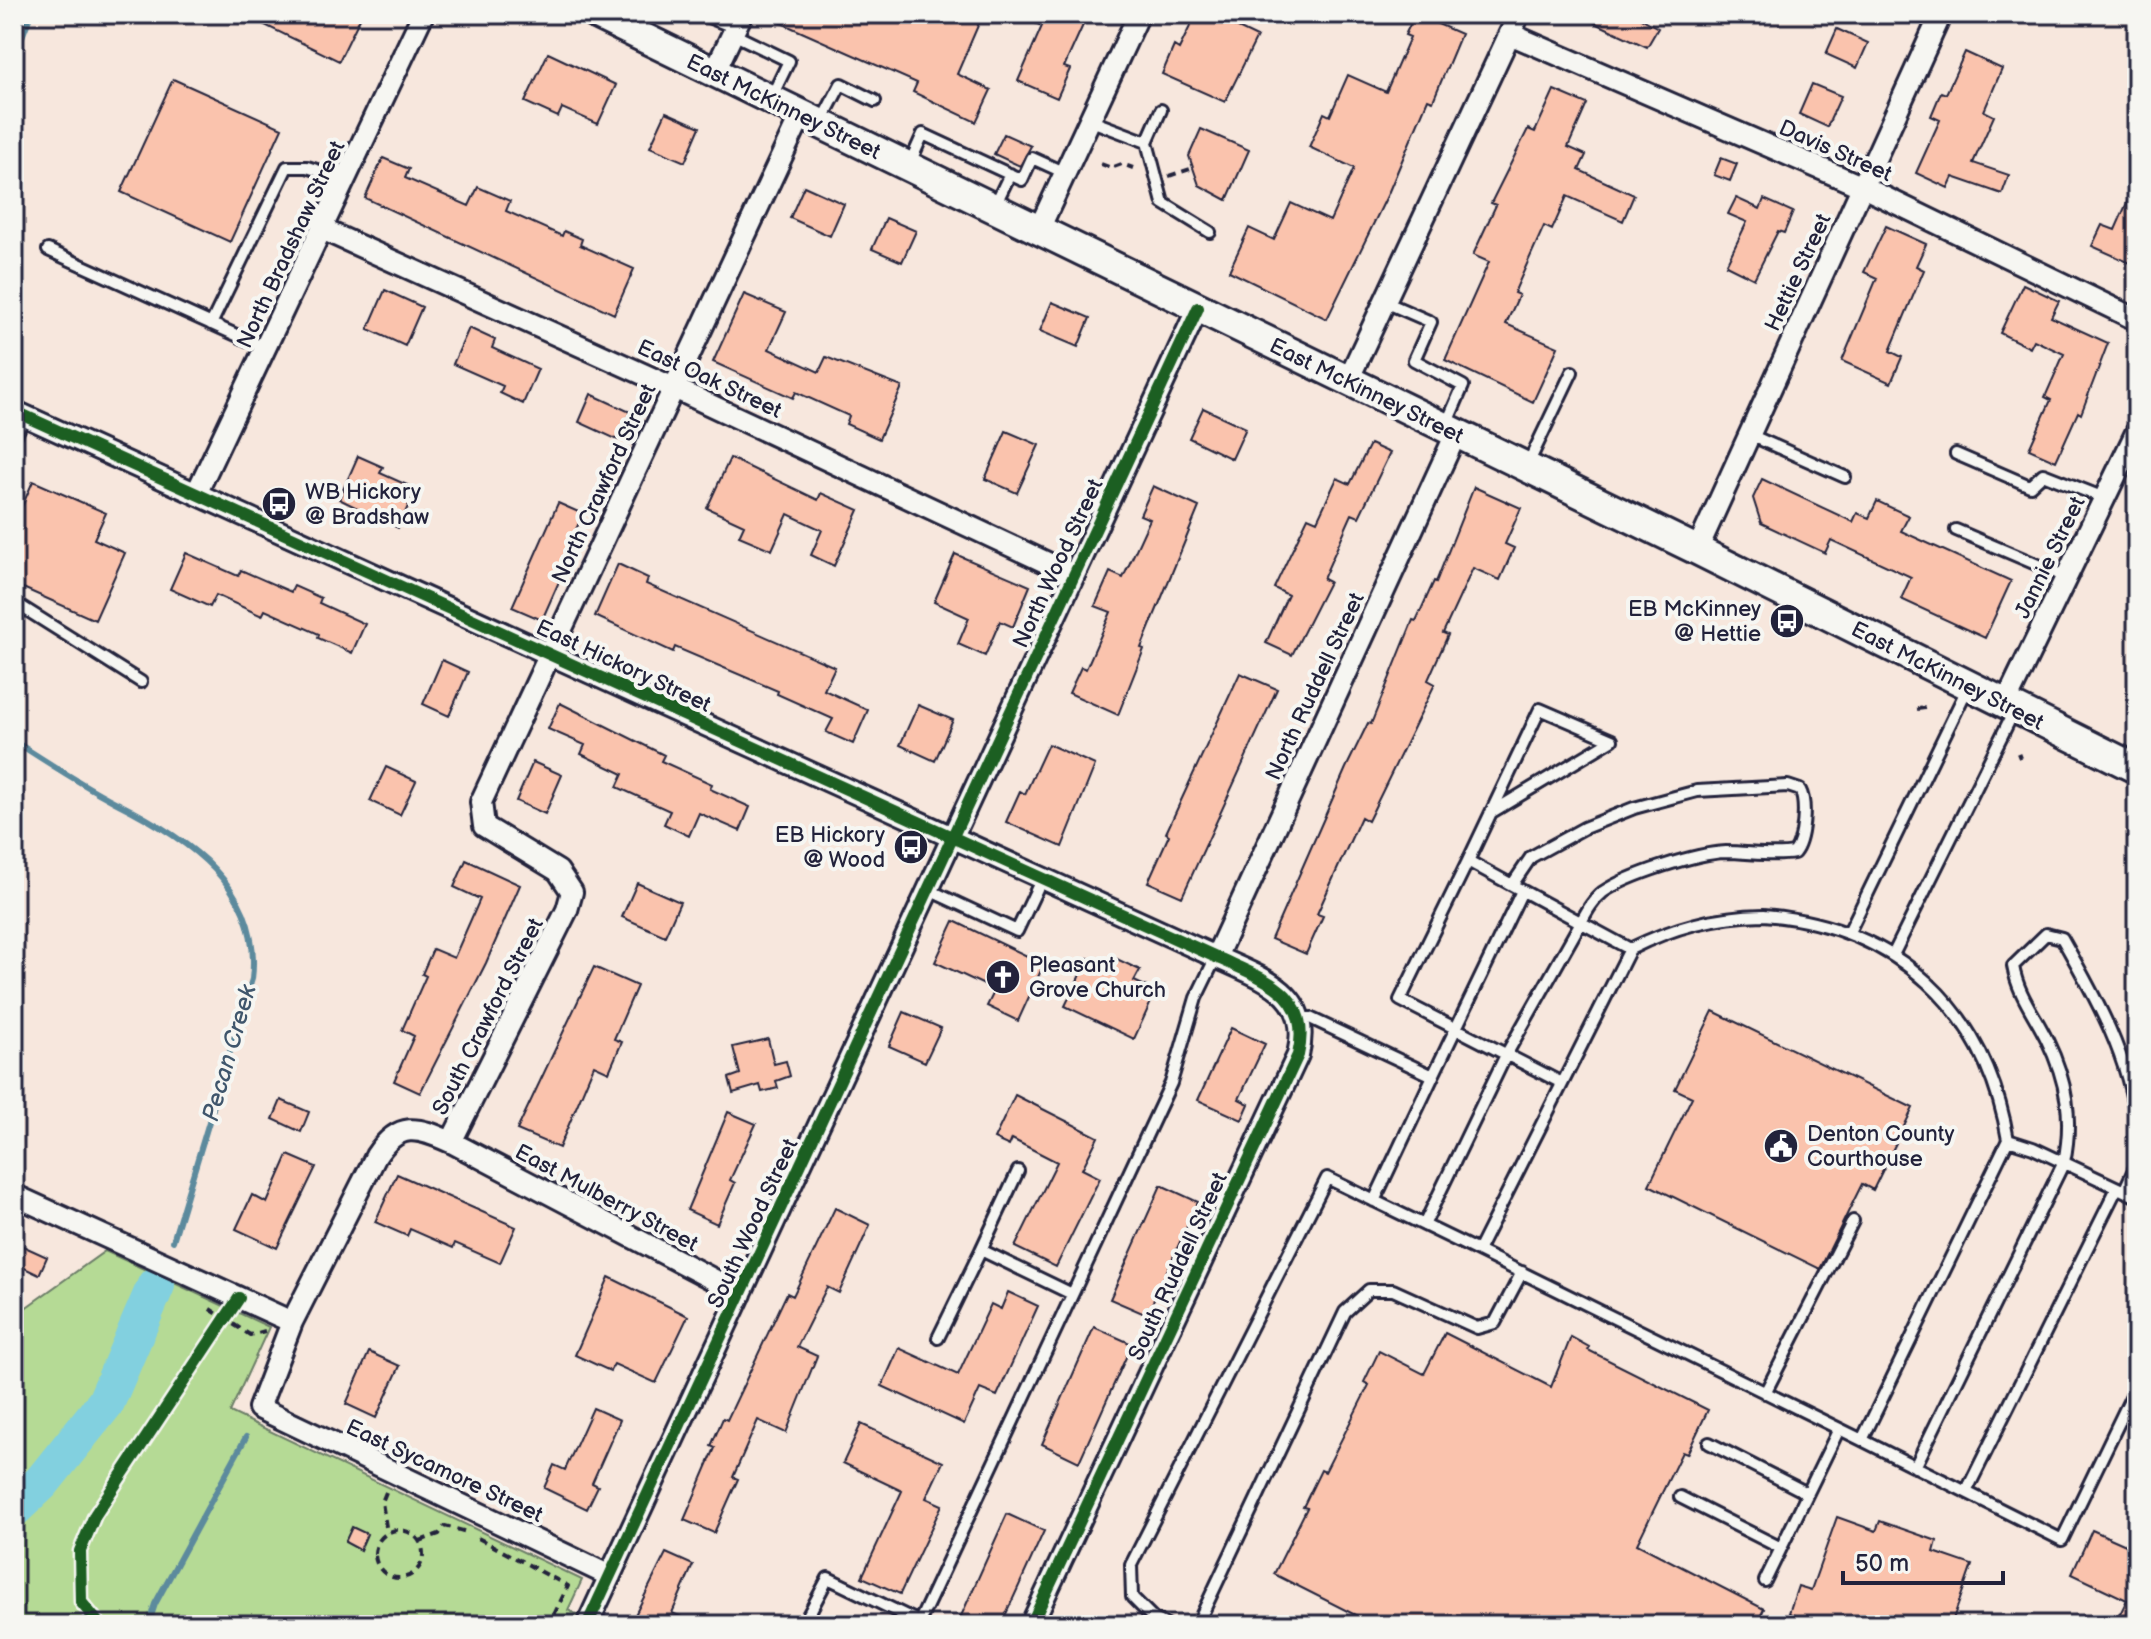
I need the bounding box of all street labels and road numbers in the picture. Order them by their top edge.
street label: East McKinney Street [682,49,885,166]
street label: Davis Street [1775,114,1896,188]
street label: North Bradshaw Street [231,136,351,353]
street label: Hettie Street [1759,209,1837,336]
street label: East McKinney Street [1265,333,1468,450]
street label: East Oak Street [633,334,786,425]
street label: North Crawford Street [546,379,663,588]
street label: North Wood Street [1007,475,1109,653]
street label: Jannie Street [2009,492,2092,623]
street label: North Ruddell Street [1260,588,1371,785]
street label: East Hickory Street [532,614,715,719]
street label: East McKinney Street [1846,616,2048,737]
street label: South Crawford Street [427,913,550,1120]
street label: South Wood Street [702,1134,805,1313]
street label: East Mulberry Street [510,1139,703,1258]
street label: South Ruddell Street [1123,1168,1234,1365]
street label: East Sycamore Street [342,1414,547,1529]

